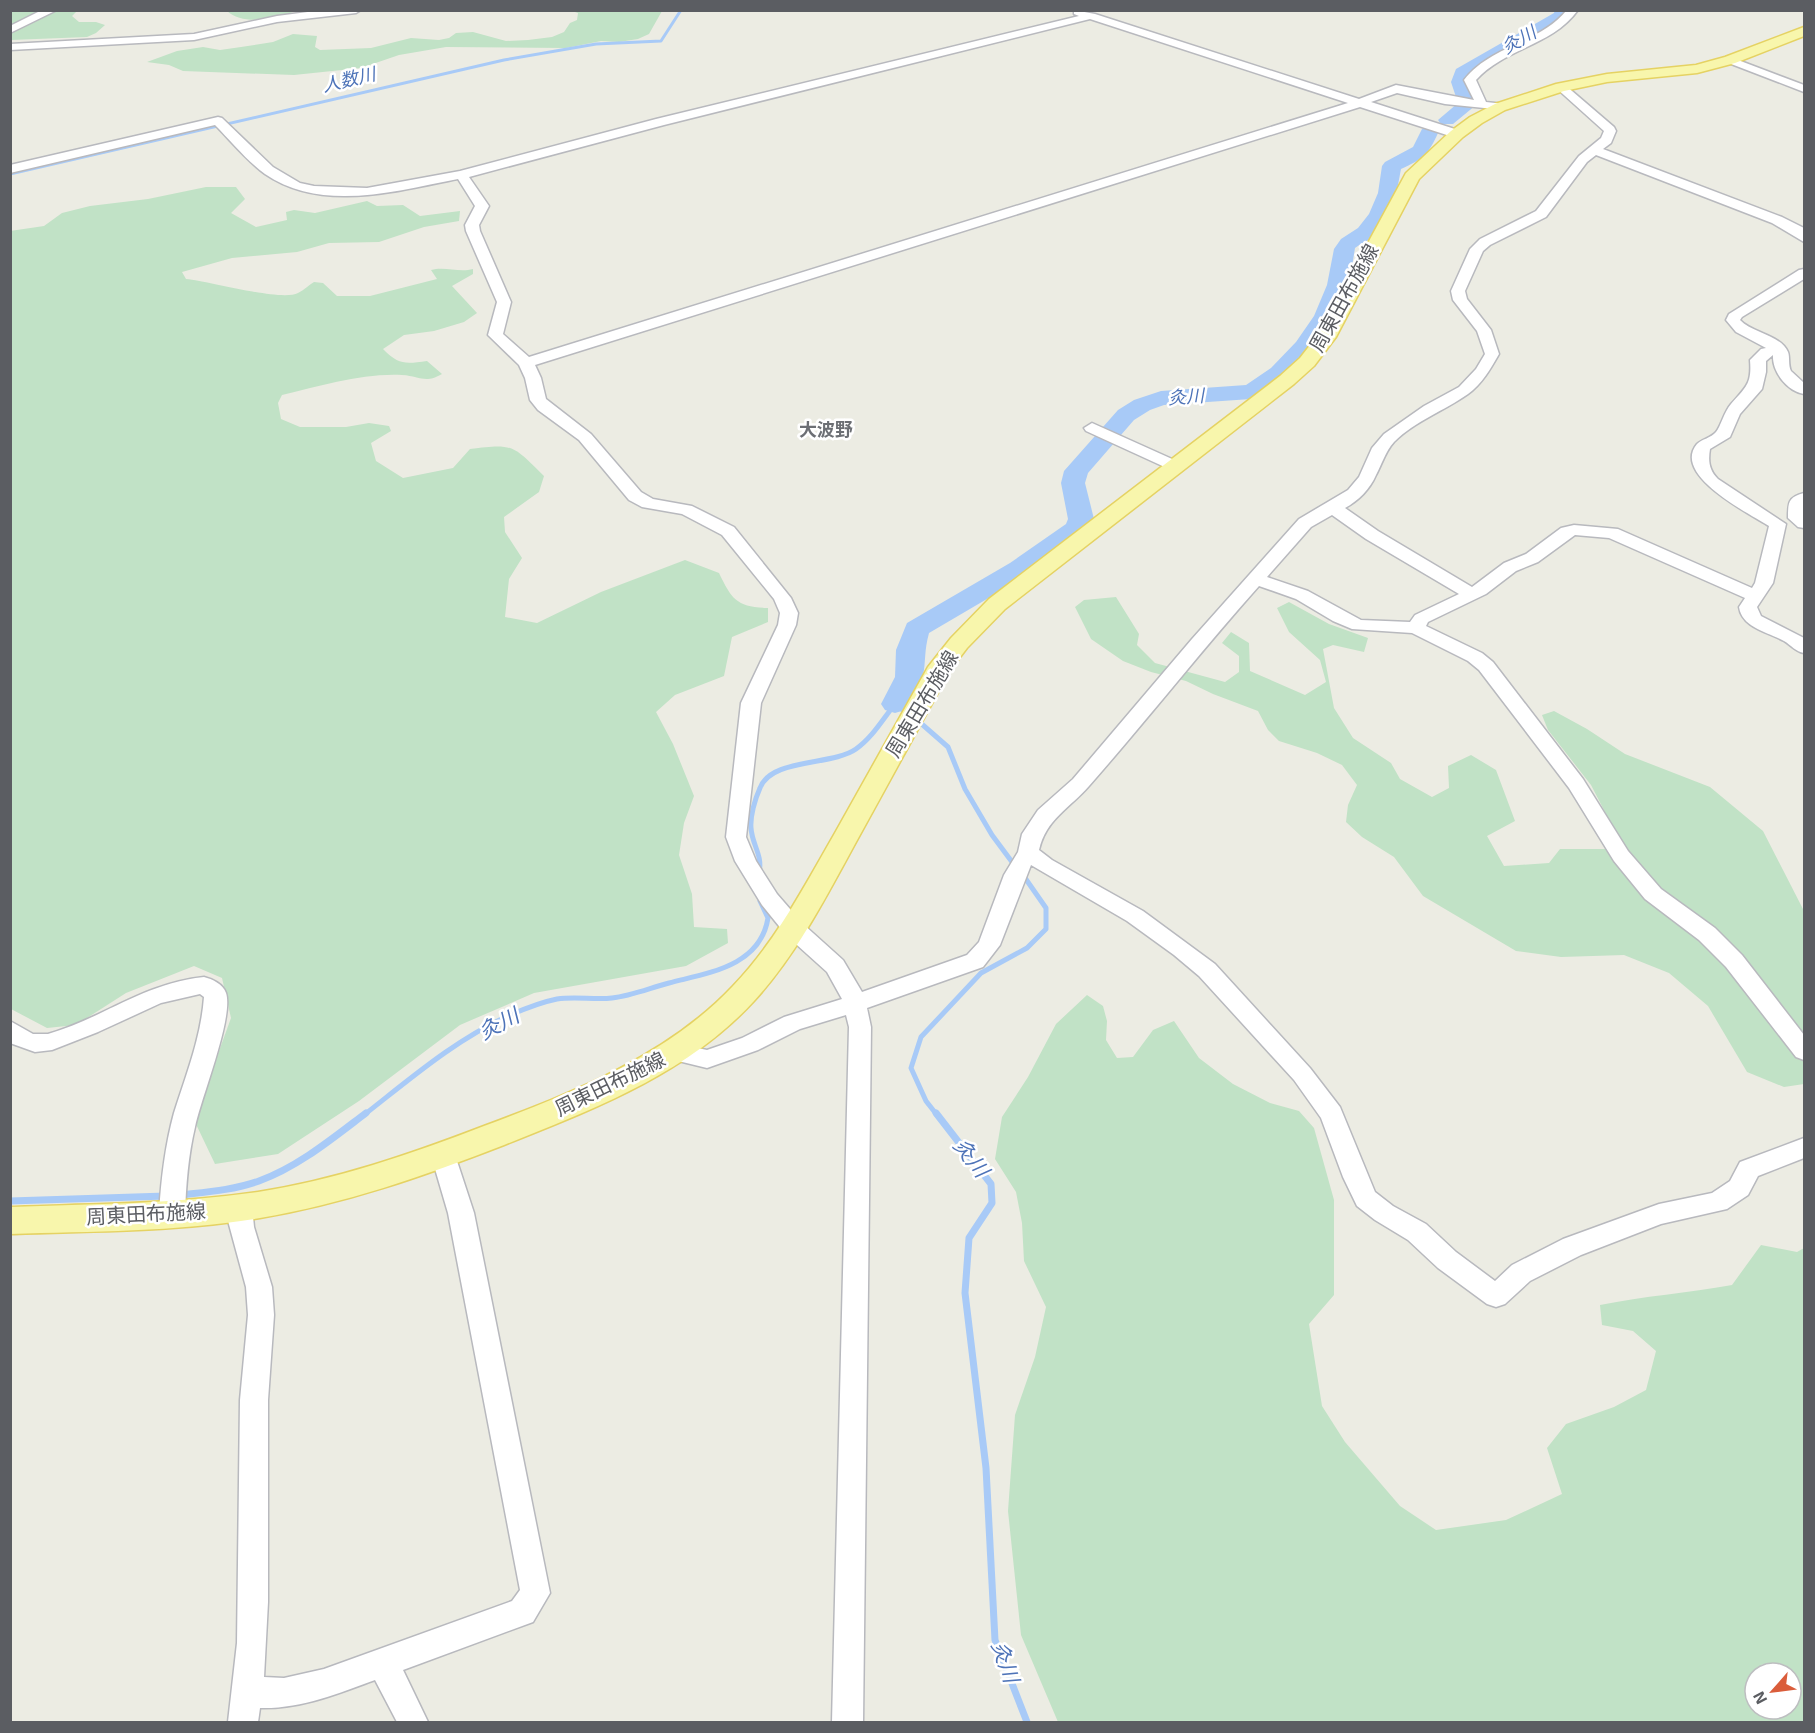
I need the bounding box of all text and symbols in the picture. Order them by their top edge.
water label: 灸川 [1497,20,1541,58]
water label: 人数川 [320,62,380,96]
street label: 周東田布施線 [1304,239,1383,356]
water label: 灸川 [1167,384,1207,408]
district label: 大波野 [799,418,853,440]
street label: 周東田布施線 [880,646,962,761]
water label: 灸川 [474,1001,524,1044]
street label: 周東田布施線 [550,1046,669,1120]
water label: 灸川 [949,1133,996,1183]
street label: 周東田布施線 [85,1198,206,1228]
water label: 灸川 [988,1638,1026,1687]
north arrow [1743,1661,1803,1721]
text: N [1748,1689,1770,1708]

